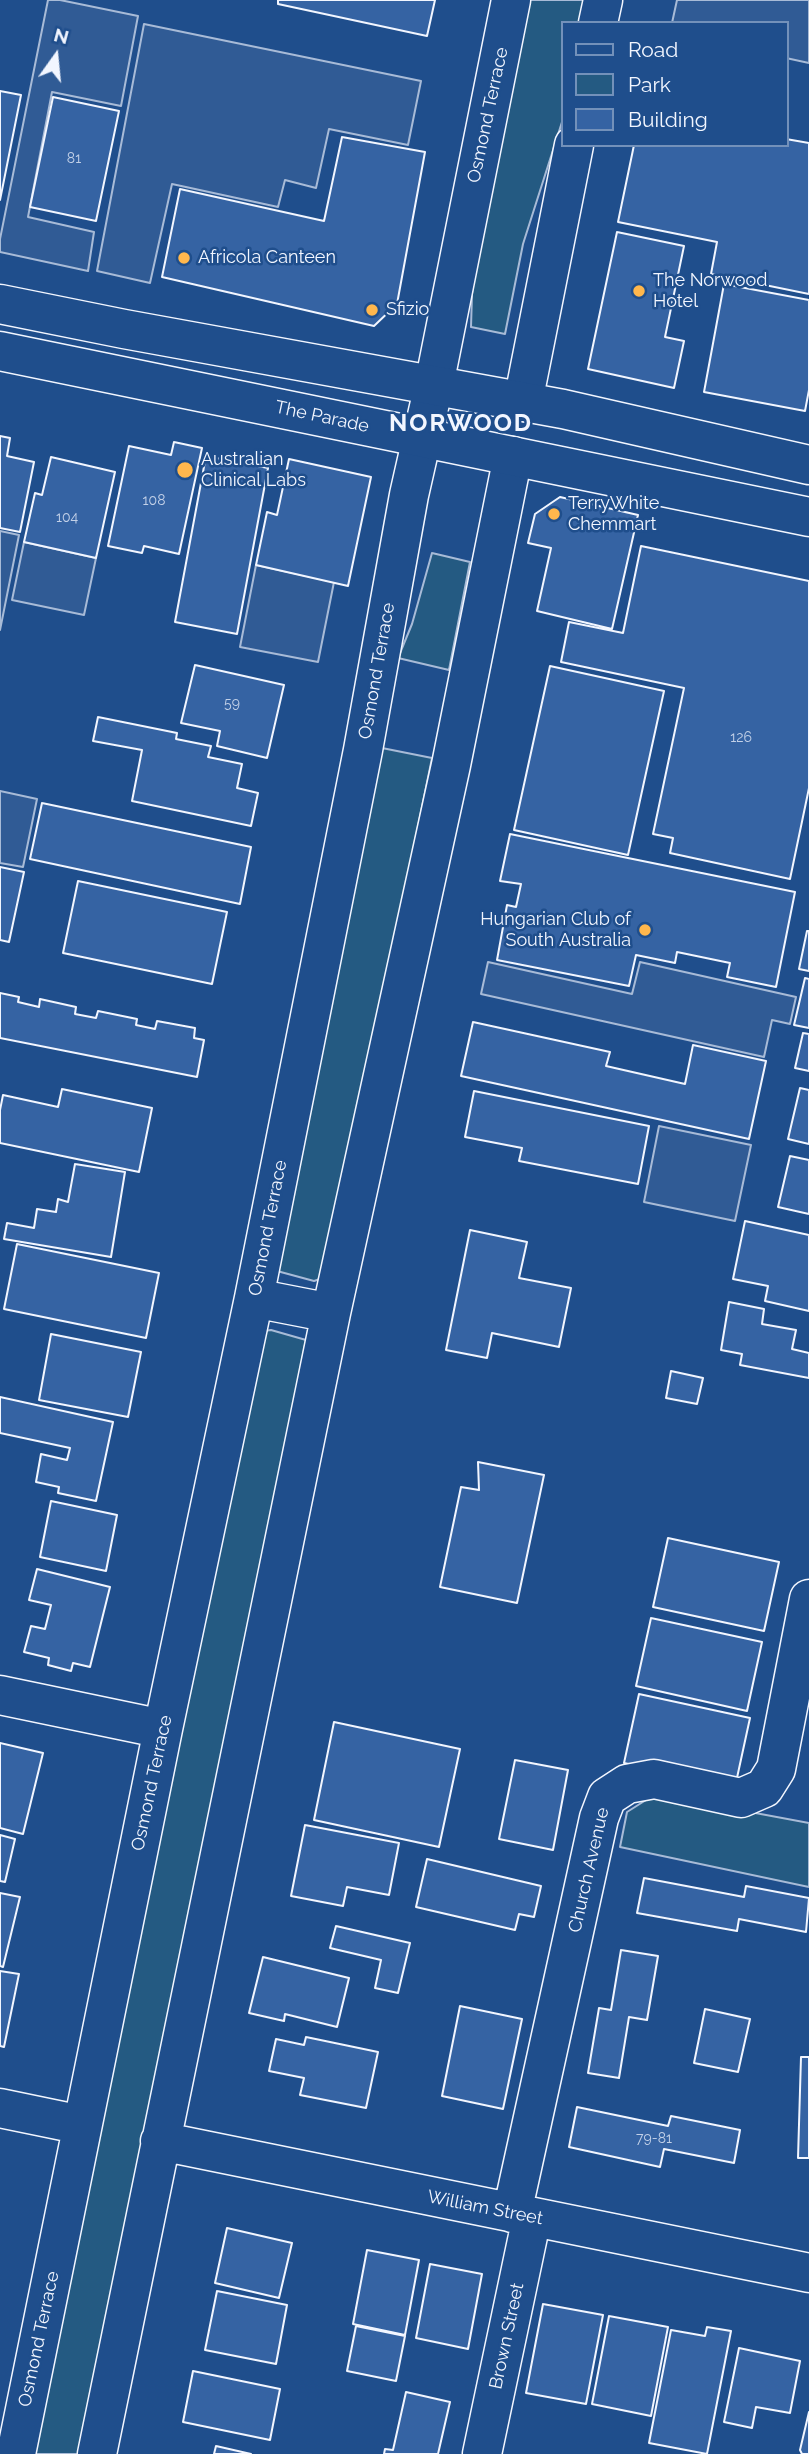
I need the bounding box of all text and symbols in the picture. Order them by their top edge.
north arrow [21,21,91,91]
legend [560,21,788,147]
text: N [52,23,71,48]
text: Road [628,37,678,62]
street label: Osmond Terrace [463,45,513,185]
text: Park [628,72,671,97]
text: Building [628,107,708,132]
house number: 81 [67,151,81,167]
place label: Africola Canteen [198,247,336,269]
marker: Africola Canteen [176,250,192,266]
place label: The Norwood Hotel [653,270,767,312]
marker: The Norwood Hotel [631,283,647,299]
place label: Sfizio [386,299,429,321]
marker: Sfizio [364,302,380,318]
street label: The Parade [273,397,371,437]
district label: NORWOOD [390,410,532,438]
place label: Australian Clinical Labs [201,449,306,491]
marker: Australian Clinical Labs [175,460,195,480]
house number: 108 [143,493,165,509]
place label: TerryWhite Chemmart [568,493,659,536]
marker: TerryWhite Chemmart [546,506,562,522]
house number: 104 [56,510,78,526]
street label: Osmond Terrace [354,601,400,741]
house number: 59 [224,696,240,712]
house number: 126 [730,730,752,746]
place label: Hungarian Club of South Australia [480,909,631,951]
marker: Hungarian Club of South Australia [637,922,653,938]
street label: Osmond Terrace [244,1158,292,1298]
street label: Osmond Terrace [127,1713,177,1853]
street label: Church Avenue [564,1805,614,1935]
house number: 79-81 [636,2131,672,2147]
street label: William Street [425,2186,545,2230]
street label: Osmond Terrace [14,2269,64,2409]
street label: Brown Street [485,2281,529,2391]

